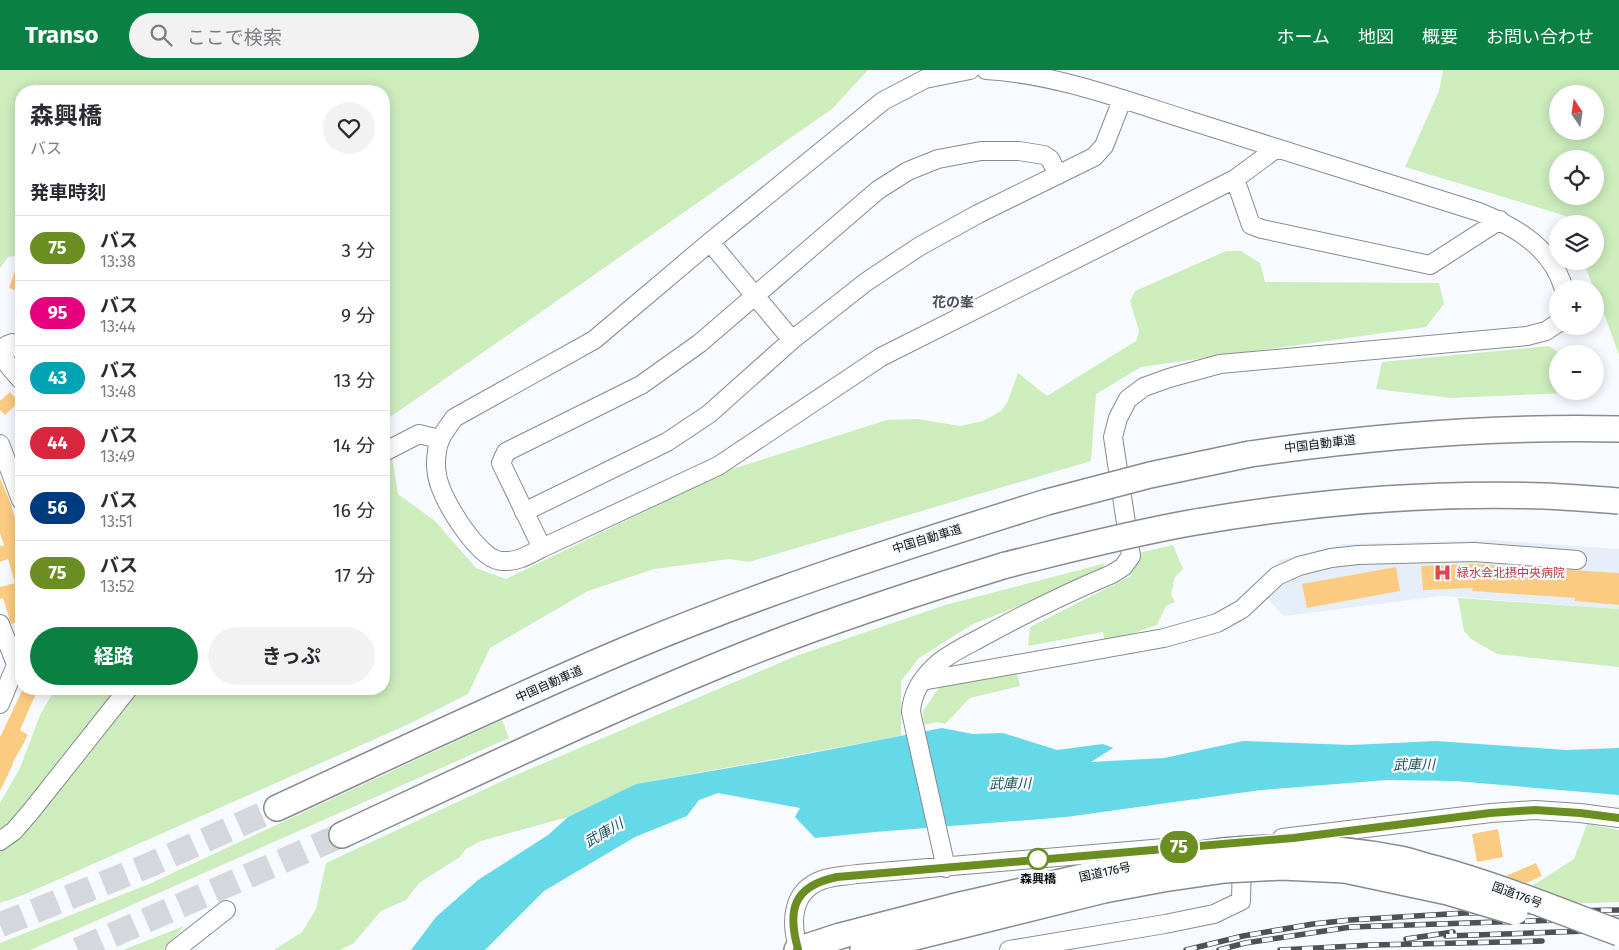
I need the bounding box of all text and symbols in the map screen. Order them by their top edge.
search box [129,13,479,58]
text: Transo [25,21,99,49]
icon: search [147,21,175,49]
text: ここで検索 [187,26,282,49]
text: ホーム [1277,26,1330,48]
text: 地図 [1358,26,1394,48]
text: 概要 [1422,26,1458,48]
text: お問い合わせ [1486,26,1594,48]
north arrow [1549,85,1604,140]
map controls [1549,85,1604,400]
text: 森興橋 [30,102,102,130]
button: heart [323,102,375,154]
text: バス [30,139,62,158]
button: locate [1549,150,1604,205]
text: 発車時刻 [30,181,106,204]
button: layers [1549,215,1604,270]
text: バス [100,229,138,252]
text: 75 [49,237,66,259]
text: 3 分 [341,239,375,262]
text: 13:38 [100,252,136,271]
button: + [1549,280,1604,335]
text: バス [100,294,138,317]
district label: 花の峯 [932,294,974,311]
text: 95 [48,302,67,324]
text: 9 分 [341,304,375,327]
text: 13:44 [100,317,136,336]
button: − [1549,345,1604,400]
text: バス [100,359,138,382]
text: 43 [48,367,67,389]
text: 13 分 [333,369,375,392]
text: 13:48 [100,382,136,401]
text: バス [100,424,138,447]
text: 44 [47,432,68,454]
street label: 中国自動車道 [1283,433,1357,455]
text: 14 分 [333,434,375,457]
text: 13:49 [100,447,135,466]
text: バス [100,489,138,512]
text: 56 [48,497,67,519]
text: 16 分 [333,499,375,522]
text: 13:51 [100,512,133,531]
street label: 中国自動車道 [891,522,963,556]
text: バス [100,554,138,577]
text: 75 [49,562,66,584]
hospital icon: 緑水会北摂中央病院 [1433,563,1453,583]
text: 17 分 [334,564,375,587]
place label: 緑水会北摂中央病院 [1457,566,1565,580]
text: 13:52 [100,577,135,596]
button: 経路 [30,627,198,685]
button: きっぷ [208,627,375,685]
street label: 中国自動車道 [513,663,585,705]
water label: 武庫川 [1393,756,1437,774]
water label: 武庫川 [989,775,1033,793]
water label: 武庫川 [582,814,628,851]
line badge: 75 [1156,831,1202,863]
text: 75 [1170,836,1188,858]
marker: 森興橋 [1027,848,1049,870]
street label: 国道176号 [1078,860,1132,884]
place label: 森興橋 [1020,872,1057,886]
street label: 国道176号 [1490,879,1544,911]

